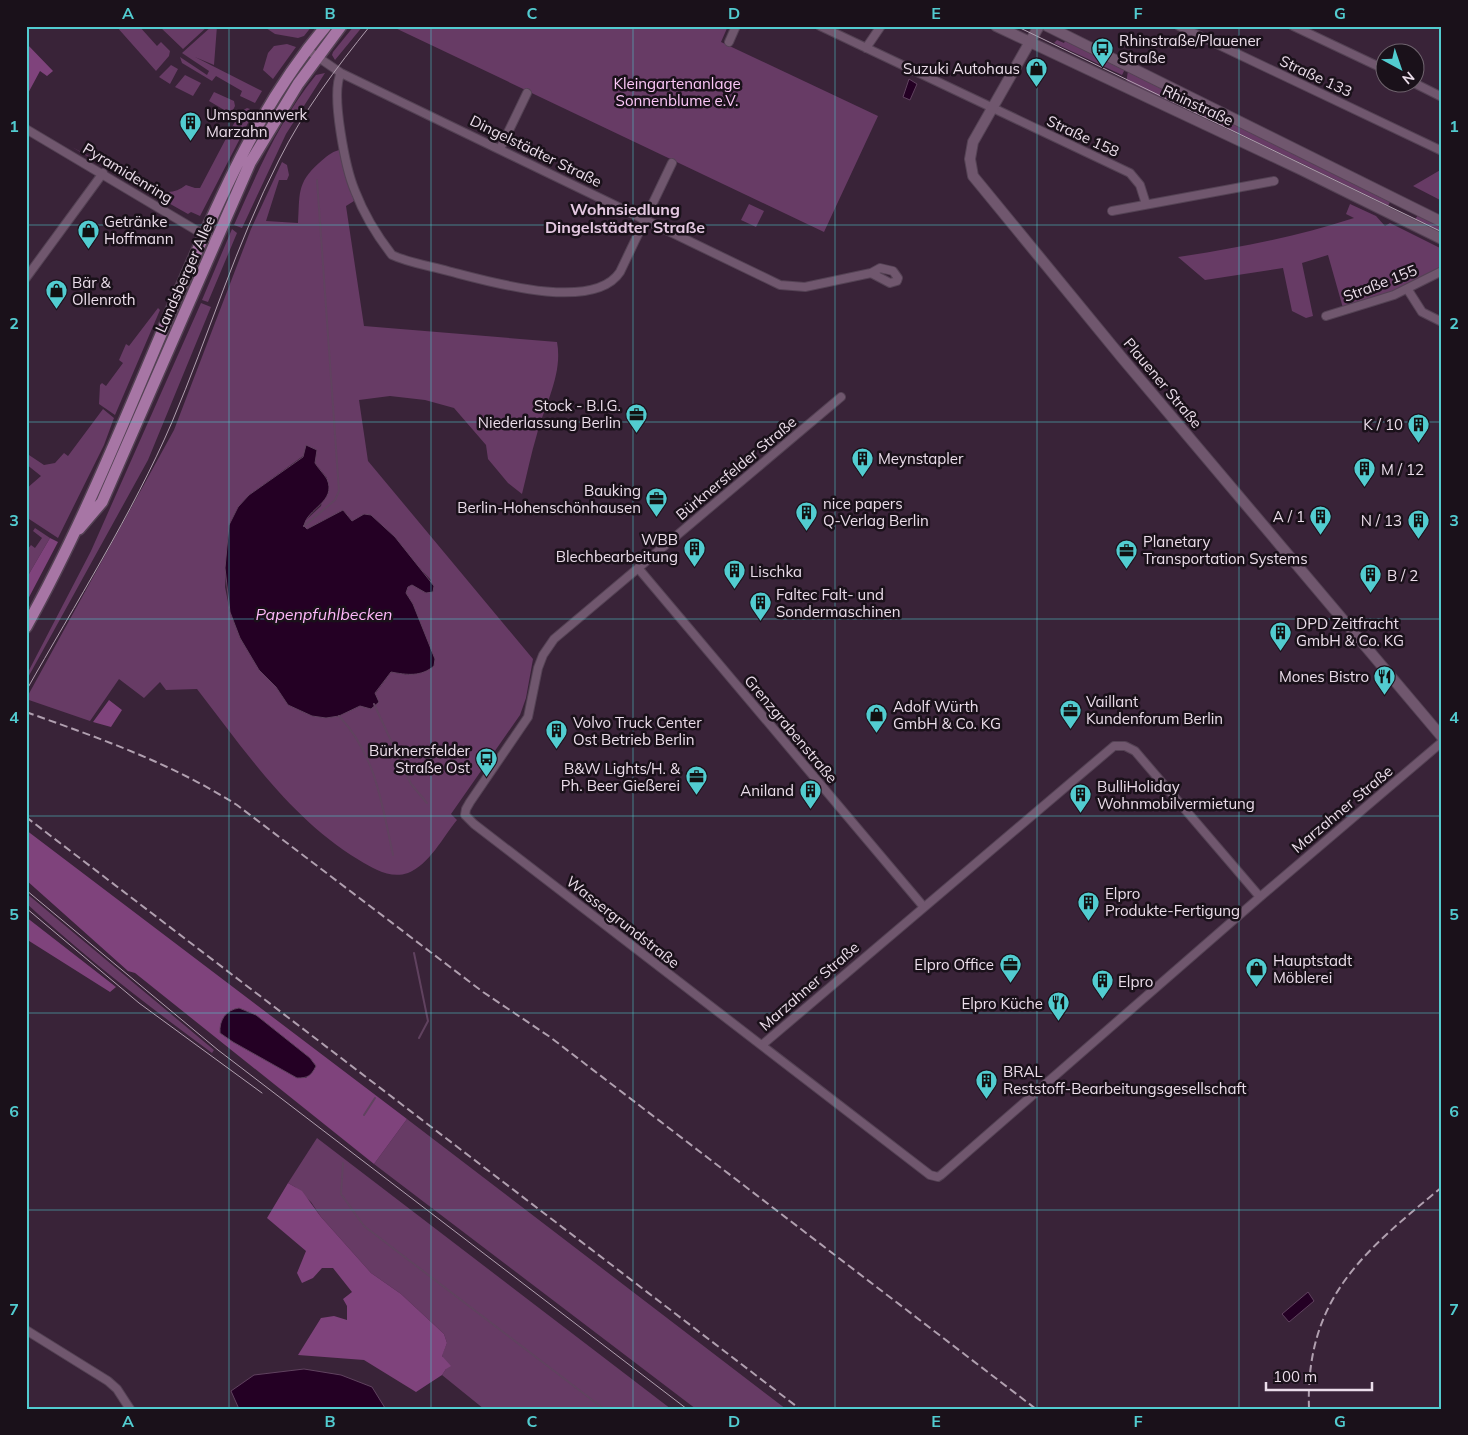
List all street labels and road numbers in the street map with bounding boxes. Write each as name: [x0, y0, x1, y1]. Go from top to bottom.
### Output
street label: Straße 133: [1277, 51, 1355, 101]
street label: Rhinstraße: [1159, 80, 1237, 130]
street label: Dingelstädter Straße: [467, 111, 605, 191]
street label: Straße 158: [1044, 111, 1122, 161]
street label: Pyramidenring: [80, 139, 176, 207]
street label: Landsberger Allee: [151, 213, 219, 335]
street label: Straße 155: [1340, 260, 1420, 306]
street label: Plauener Straße: [1120, 334, 1206, 432]
street label: Bürknersfelder Straße: [672, 412, 800, 524]
street label: Grenzgrabenstraße: [740, 671, 842, 787]
street label: Marzahner Straße: [1288, 761, 1396, 857]
street label: Wassergrundstraße: [562, 872, 684, 972]
street label: Marzahner Straße: [755, 938, 863, 1034]

